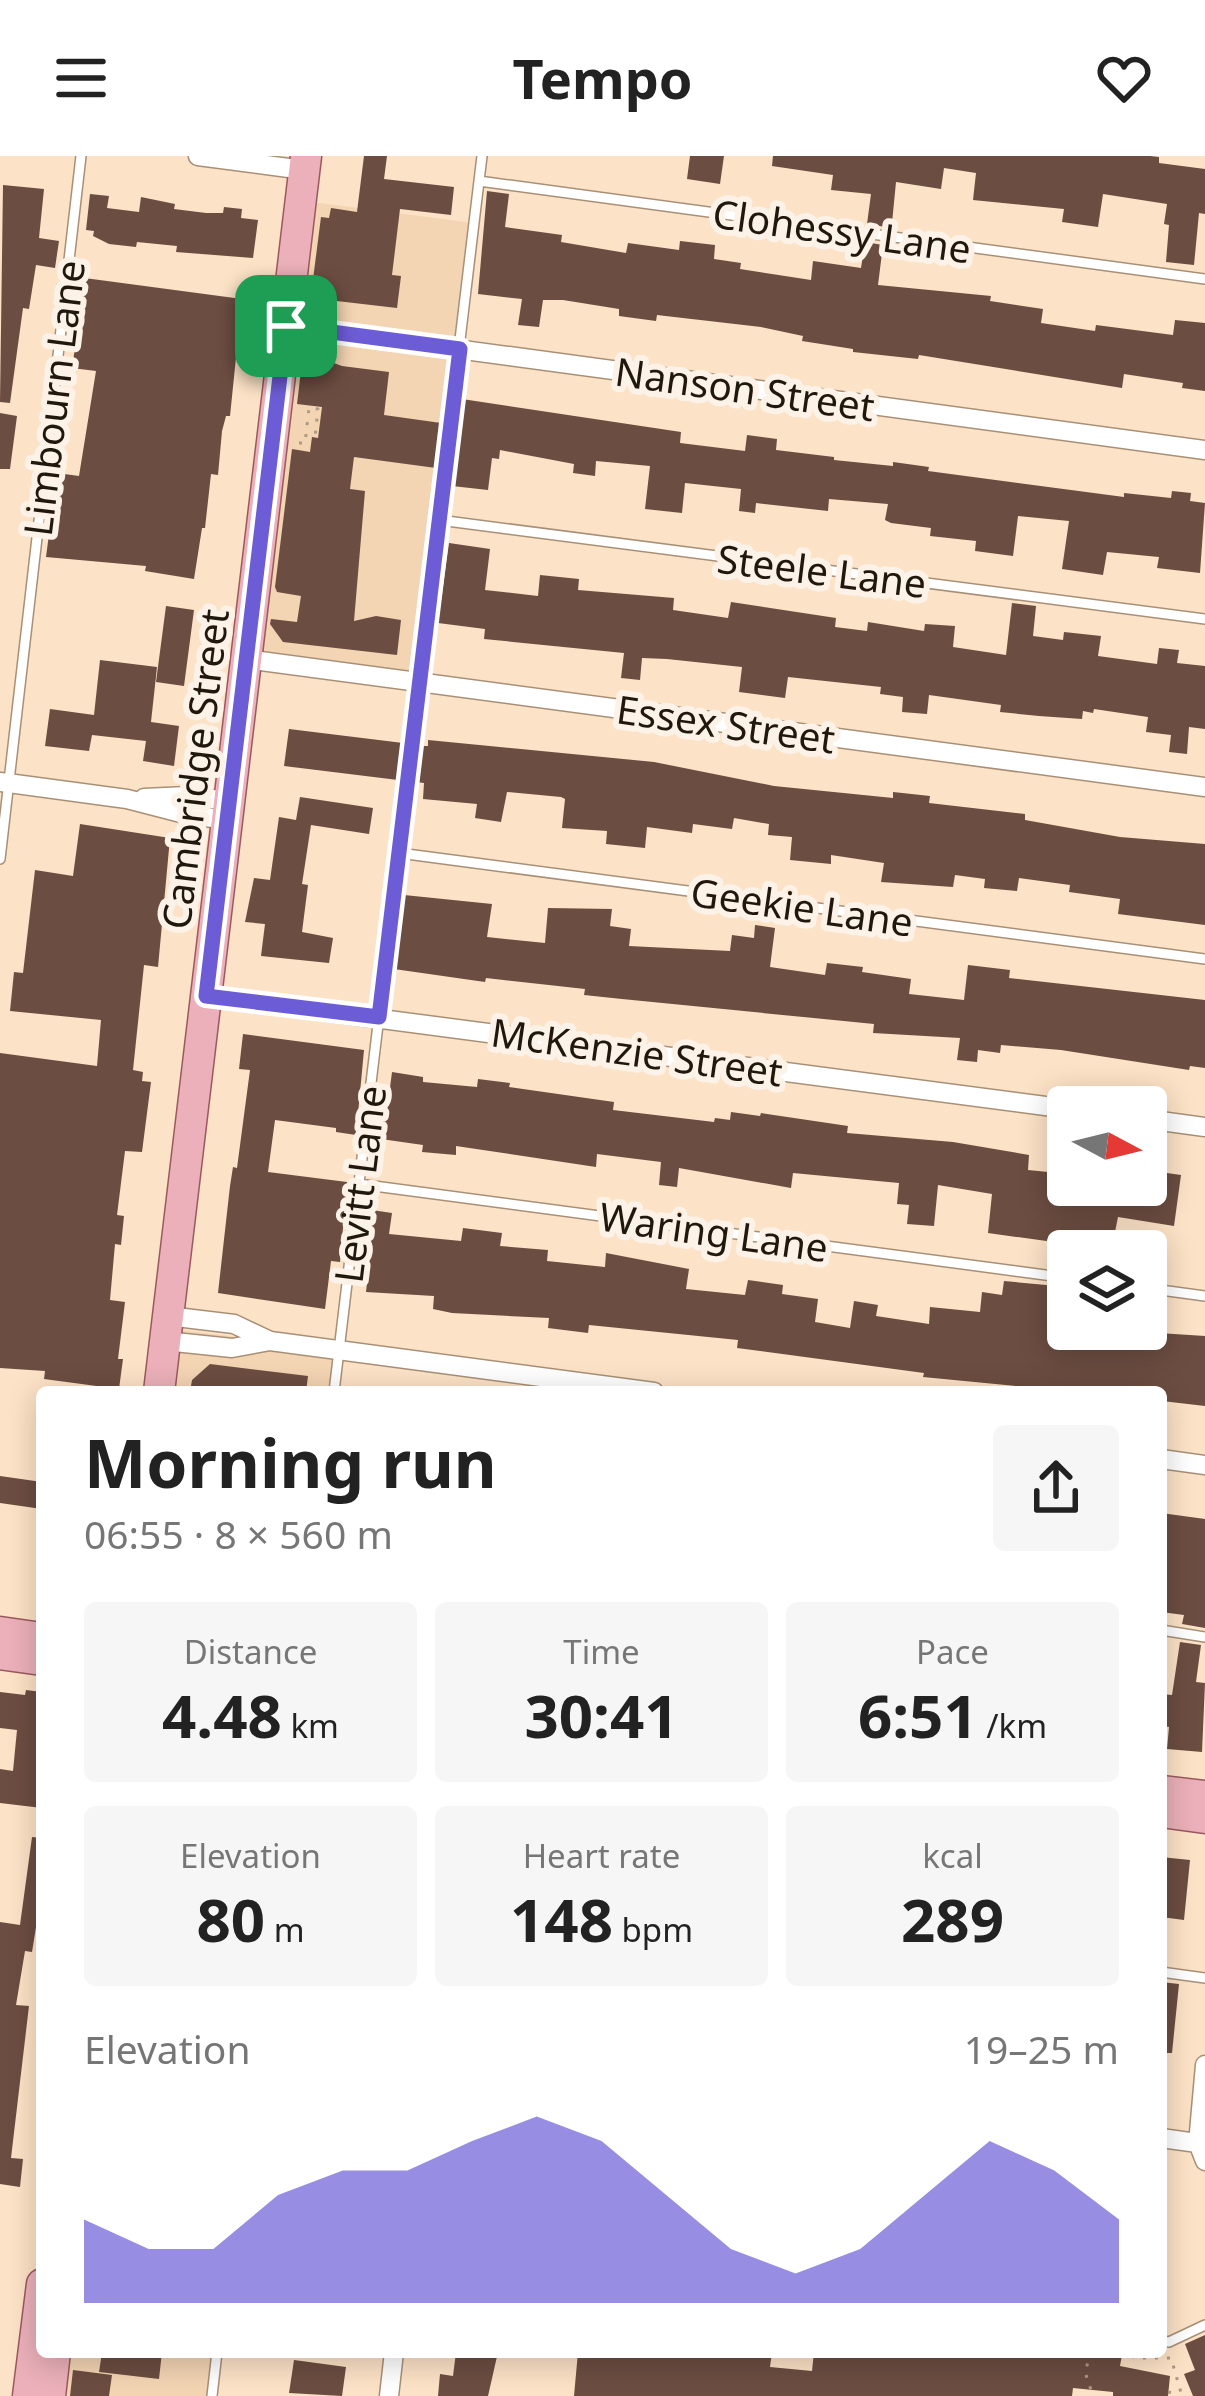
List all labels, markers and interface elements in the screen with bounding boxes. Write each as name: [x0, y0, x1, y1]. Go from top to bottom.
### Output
text: Tempo: [512, 41, 693, 115]
icon: menu: [48, 45, 114, 111]
icon: heart: [1091, 45, 1157, 111]
street label: Clohessy Lane: [709, 186, 975, 274]
street label: Limbourn Lane: [10, 257, 96, 539]
pin: [235, 275, 337, 377]
icon: arrive: [253, 293, 319, 359]
street label: Nanson Street: [612, 344, 878, 432]
street label: Steele Lane: [715, 531, 929, 609]
street label: Cambridge Street: [148, 606, 240, 932]
street label: Essex Street: [613, 681, 839, 765]
street label: Geekie Lane: [687, 864, 917, 948]
street label: McKenzie Street: [488, 1004, 786, 1098]
street label: Levitt Lane: [321, 1082, 397, 1286]
north arrow: [1047, 1086, 1167, 1206]
map controls: [1047, 1086, 1167, 1350]
street label: Waring Lane: [596, 1189, 832, 1273]
button: layers: [1047, 1230, 1167, 1350]
text: Morning run: [84, 1417, 497, 1507]
button: share: [993, 1425, 1119, 1551]
text: 06:55 · 8 × 560 m: [84, 1507, 393, 1560]
text: Distance: [184, 1629, 317, 1674]
text: Time: [563, 1629, 640, 1674]
text: Pace: [916, 1629, 989, 1674]
text: 4.48: [162, 1674, 282, 1756]
text: 30:41: [524, 1674, 679, 1756]
text: 6:51: [858, 1674, 978, 1756]
text: km: [282, 1703, 339, 1748]
text: /km: [978, 1703, 1047, 1748]
text: Elevation: [180, 1833, 321, 1878]
text: Heart rate: [523, 1833, 680, 1878]
text: kcal: [922, 1833, 983, 1878]
text: 80: [196, 1878, 265, 1960]
text: 148: [510, 1878, 613, 1960]
text: 289: [901, 1878, 1004, 1960]
text: m: [265, 1907, 305, 1952]
text: bpm: [613, 1907, 693, 1952]
text: Elevation: [84, 2022, 251, 2075]
text: 19–25 m: [964, 2022, 1119, 2075]

